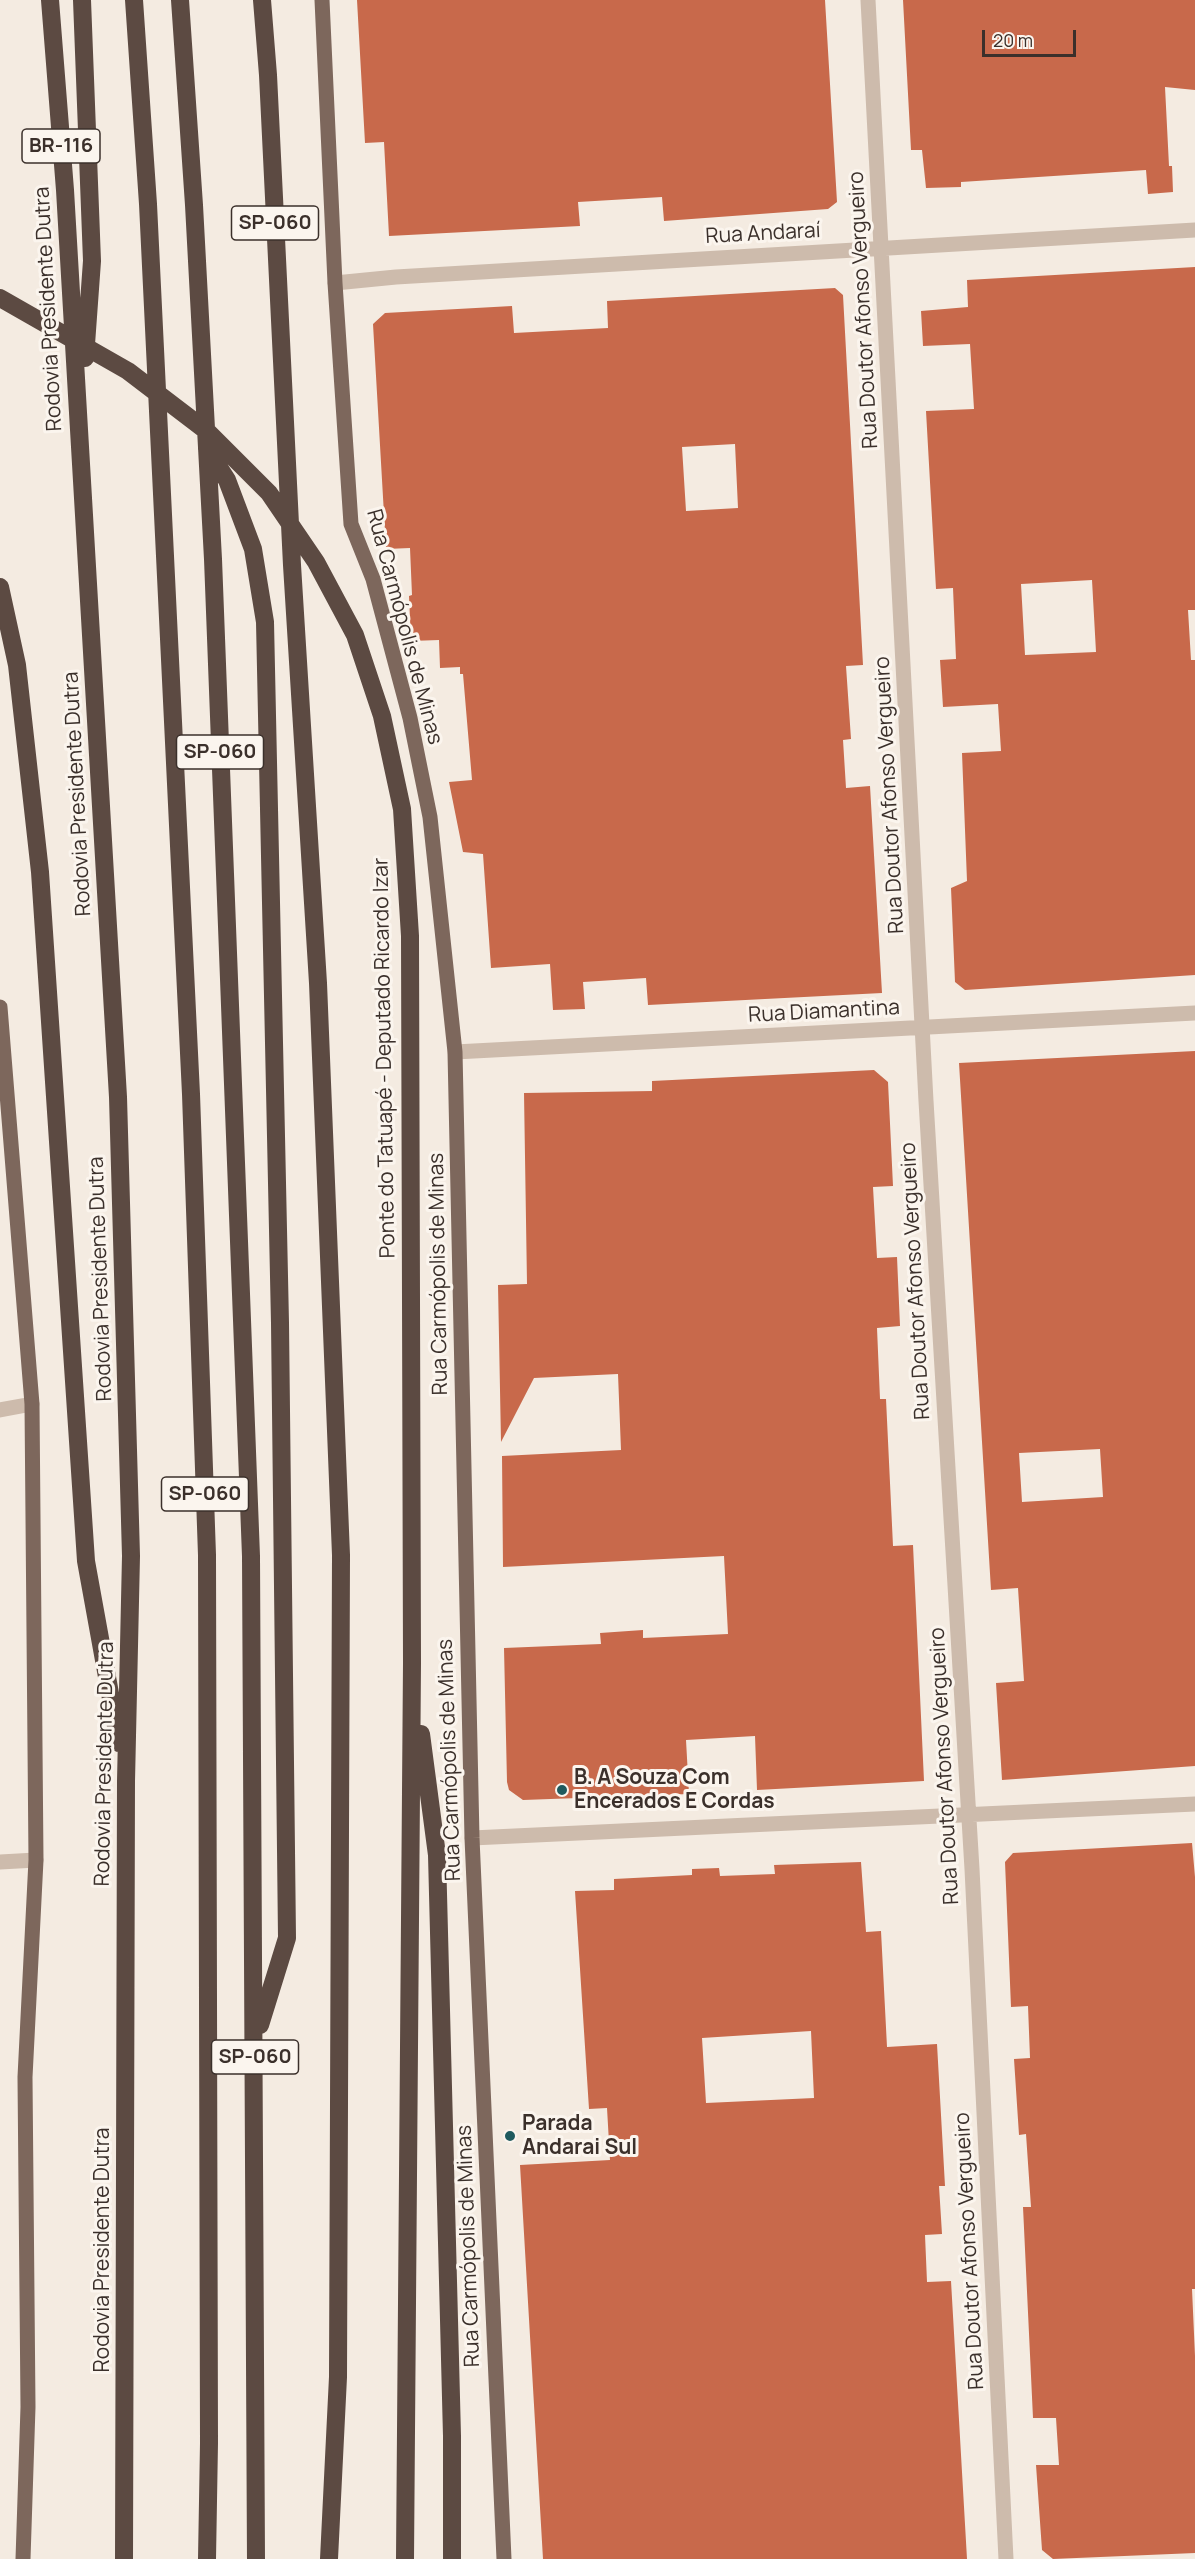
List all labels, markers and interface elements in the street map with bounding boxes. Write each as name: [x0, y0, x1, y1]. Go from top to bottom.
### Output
scale bar: [985, 18, 1080, 56]
text: 20 m: [993, 28, 1033, 52]
road number: BR-116: [22, 129, 100, 163]
street label: Rua Doutor Afonso Vergueiro: [844, 171, 884, 449]
street label: Rodovia Presidente Dutra: [30, 186, 68, 432]
road number: SP-060: [232, 206, 318, 240]
street label: Rua Andaraí: [705, 218, 821, 250]
street label: Rua Carmópolis de Minas: [360, 507, 448, 747]
street label: Rua Doutor Afonso Vergueiro: [870, 656, 910, 934]
street label: Rodovia Presidente Dutra: [59, 671, 97, 917]
road number: SP-060: [176, 735, 264, 769]
street label: Ponte do Tatuapé - Deputado Ricardo Izar: [369, 857, 401, 1259]
street label: Rua Diamantina: [748, 995, 900, 1029]
street label: Rua Doutor Afonso Vergueiro: [896, 1142, 936, 1420]
street label: Rua Carmópolis de Minas: [424, 1153, 454, 1395]
street label: Rodovia Presidente Dutra: [84, 1156, 118, 1402]
road number: SP-060: [162, 1477, 248, 1511]
street label: Rua Doutor Afonso Vergueiro: [925, 1627, 965, 1905]
street label: Rua Carmópolis de Minas: [433, 1638, 467, 1882]
street label: Rodovia Presidente Dutra: [90, 1641, 120, 1887]
place label: B. A Souza Com Encerados E Cordas: [574, 1765, 775, 1815]
marker: B. A Souza Com Encerados E Cordas: [555, 1783, 569, 1797]
road number: SP-060: [212, 2040, 298, 2074]
place label: Parada Andarai Sul: [522, 2111, 637, 2161]
street label: Rua Doutor Afonso Vergueiro: [950, 2112, 990, 2390]
street label: Rua Carmópolis de Minas: [452, 2124, 486, 2368]
street label: Rodovia Presidente Dutra: [90, 2128, 116, 2372]
marker: Parada Andarai Sul: [503, 2129, 517, 2143]

